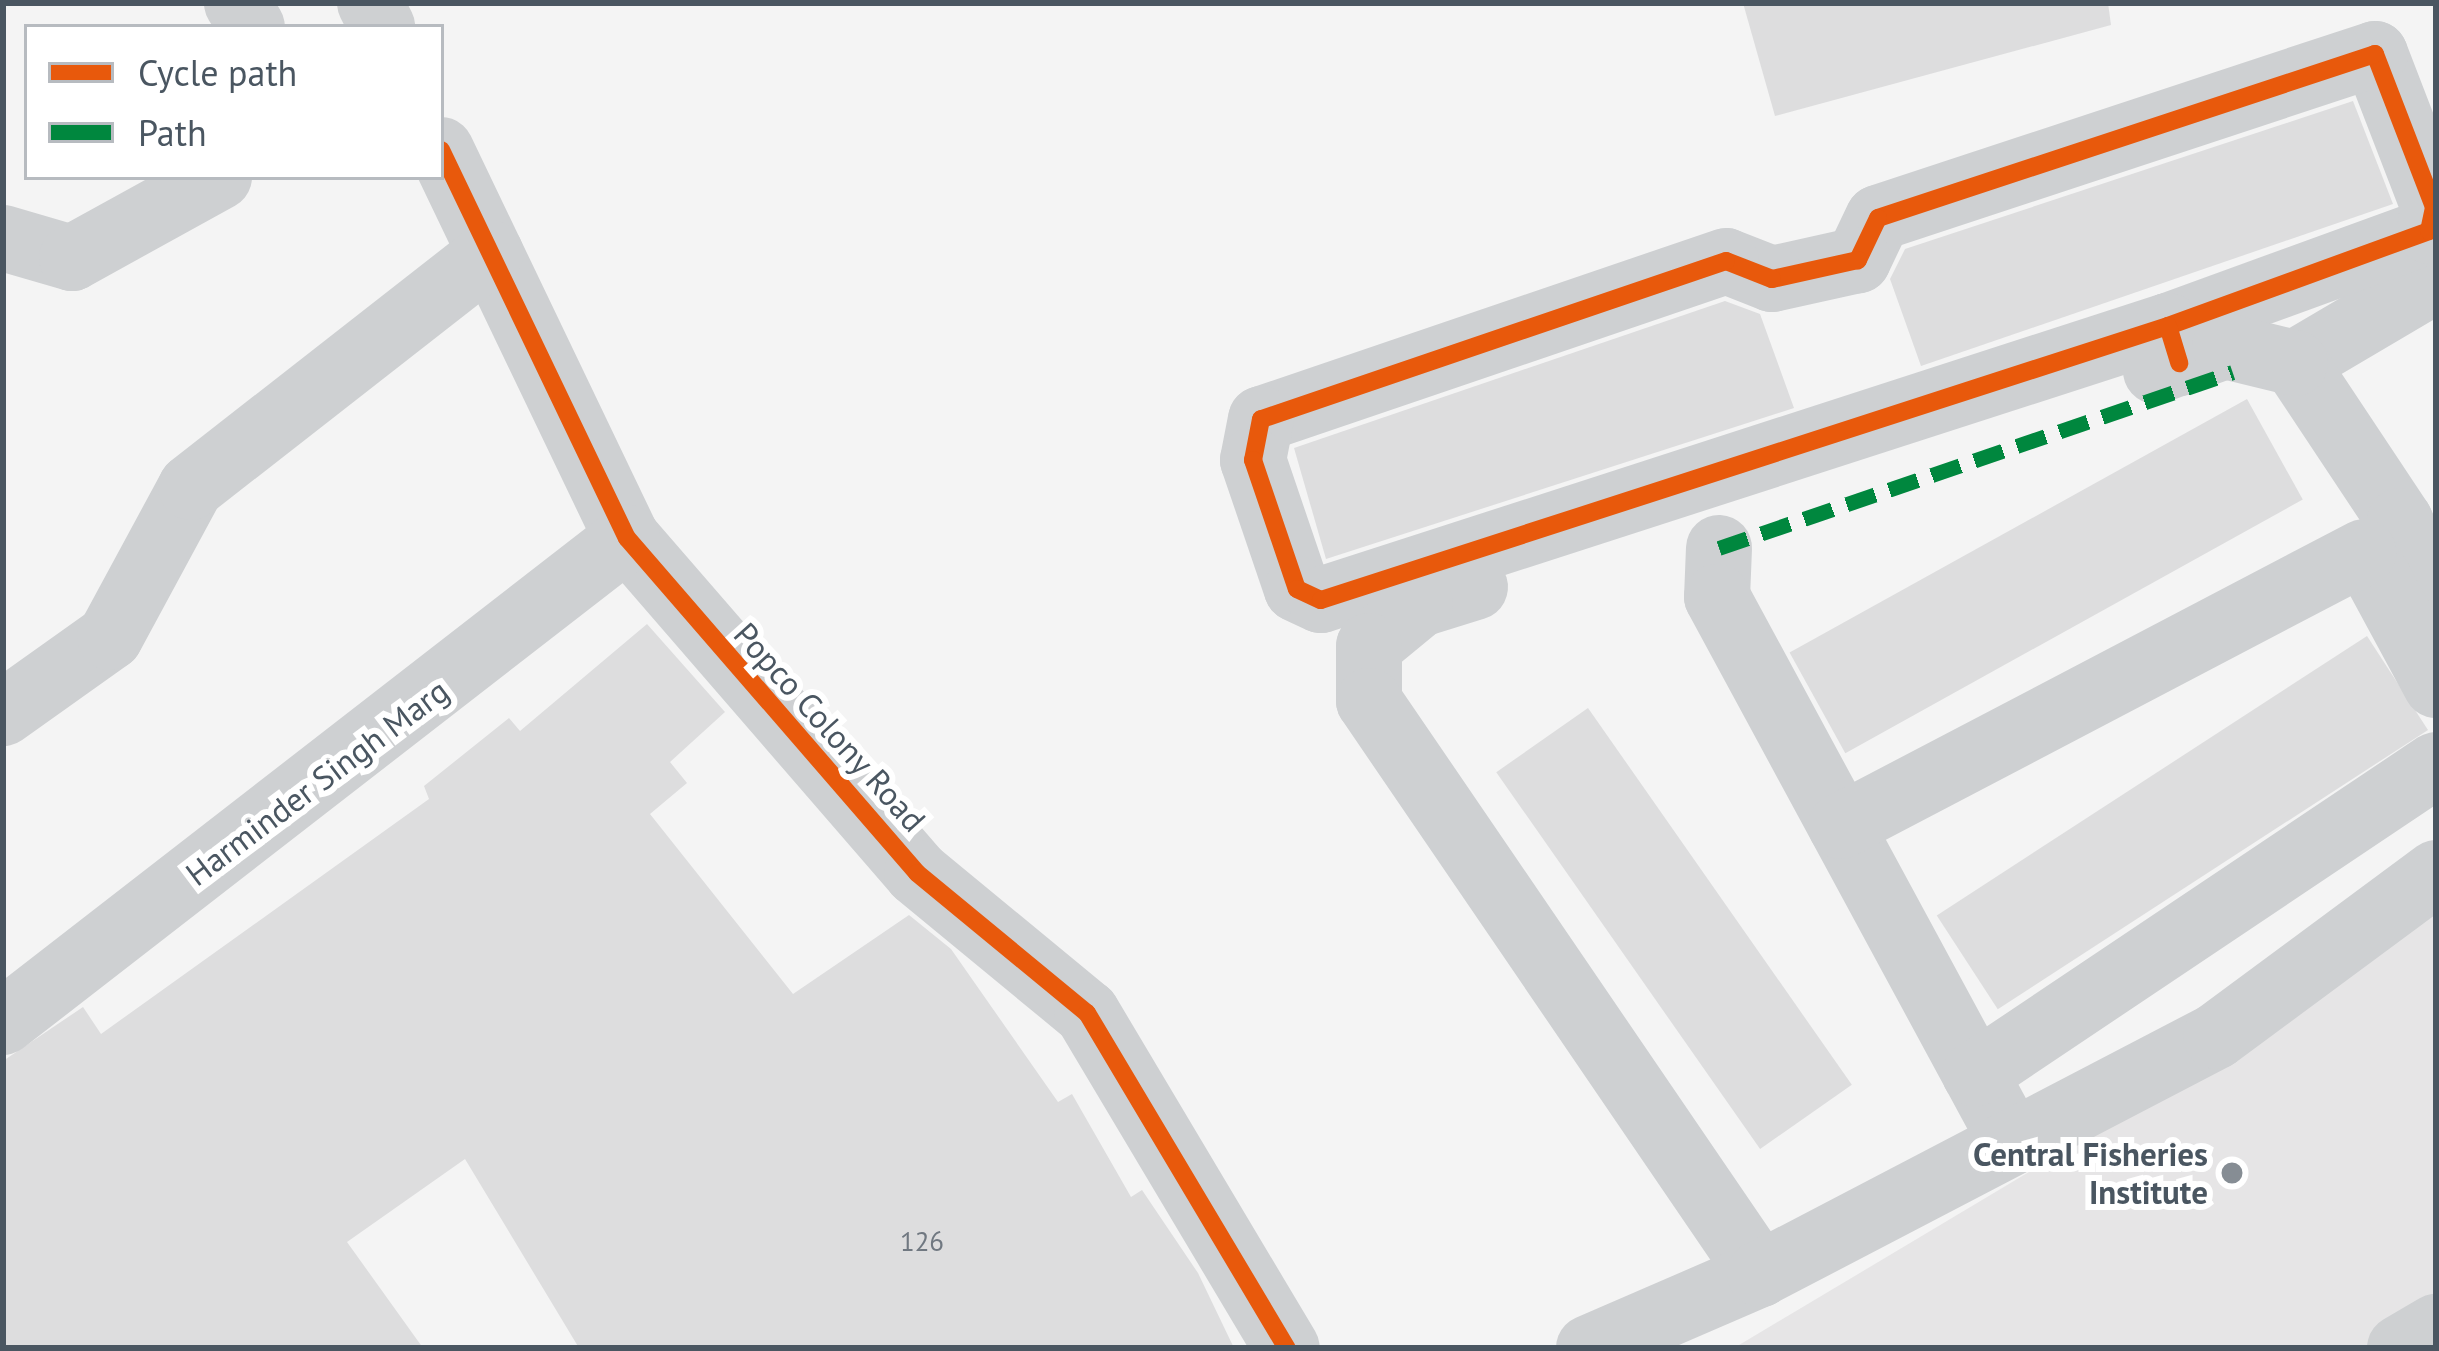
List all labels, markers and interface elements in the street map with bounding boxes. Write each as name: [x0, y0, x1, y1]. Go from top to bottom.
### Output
legend: [24, 24, 444, 180]
text: Cycle path: [138, 49, 297, 96]
text: Path: [138, 109, 207, 156]
street label: Popco Colony Road: [726, 614, 934, 840]
street label: Harminder Singh Marg: [178, 670, 456, 894]
place label: Central Fisheries Institute: [1973, 1134, 2208, 1212]
marker: Central Fisheries Institute: [2219, 1160, 2245, 1186]
house number: 126: [900, 1226, 944, 1258]

